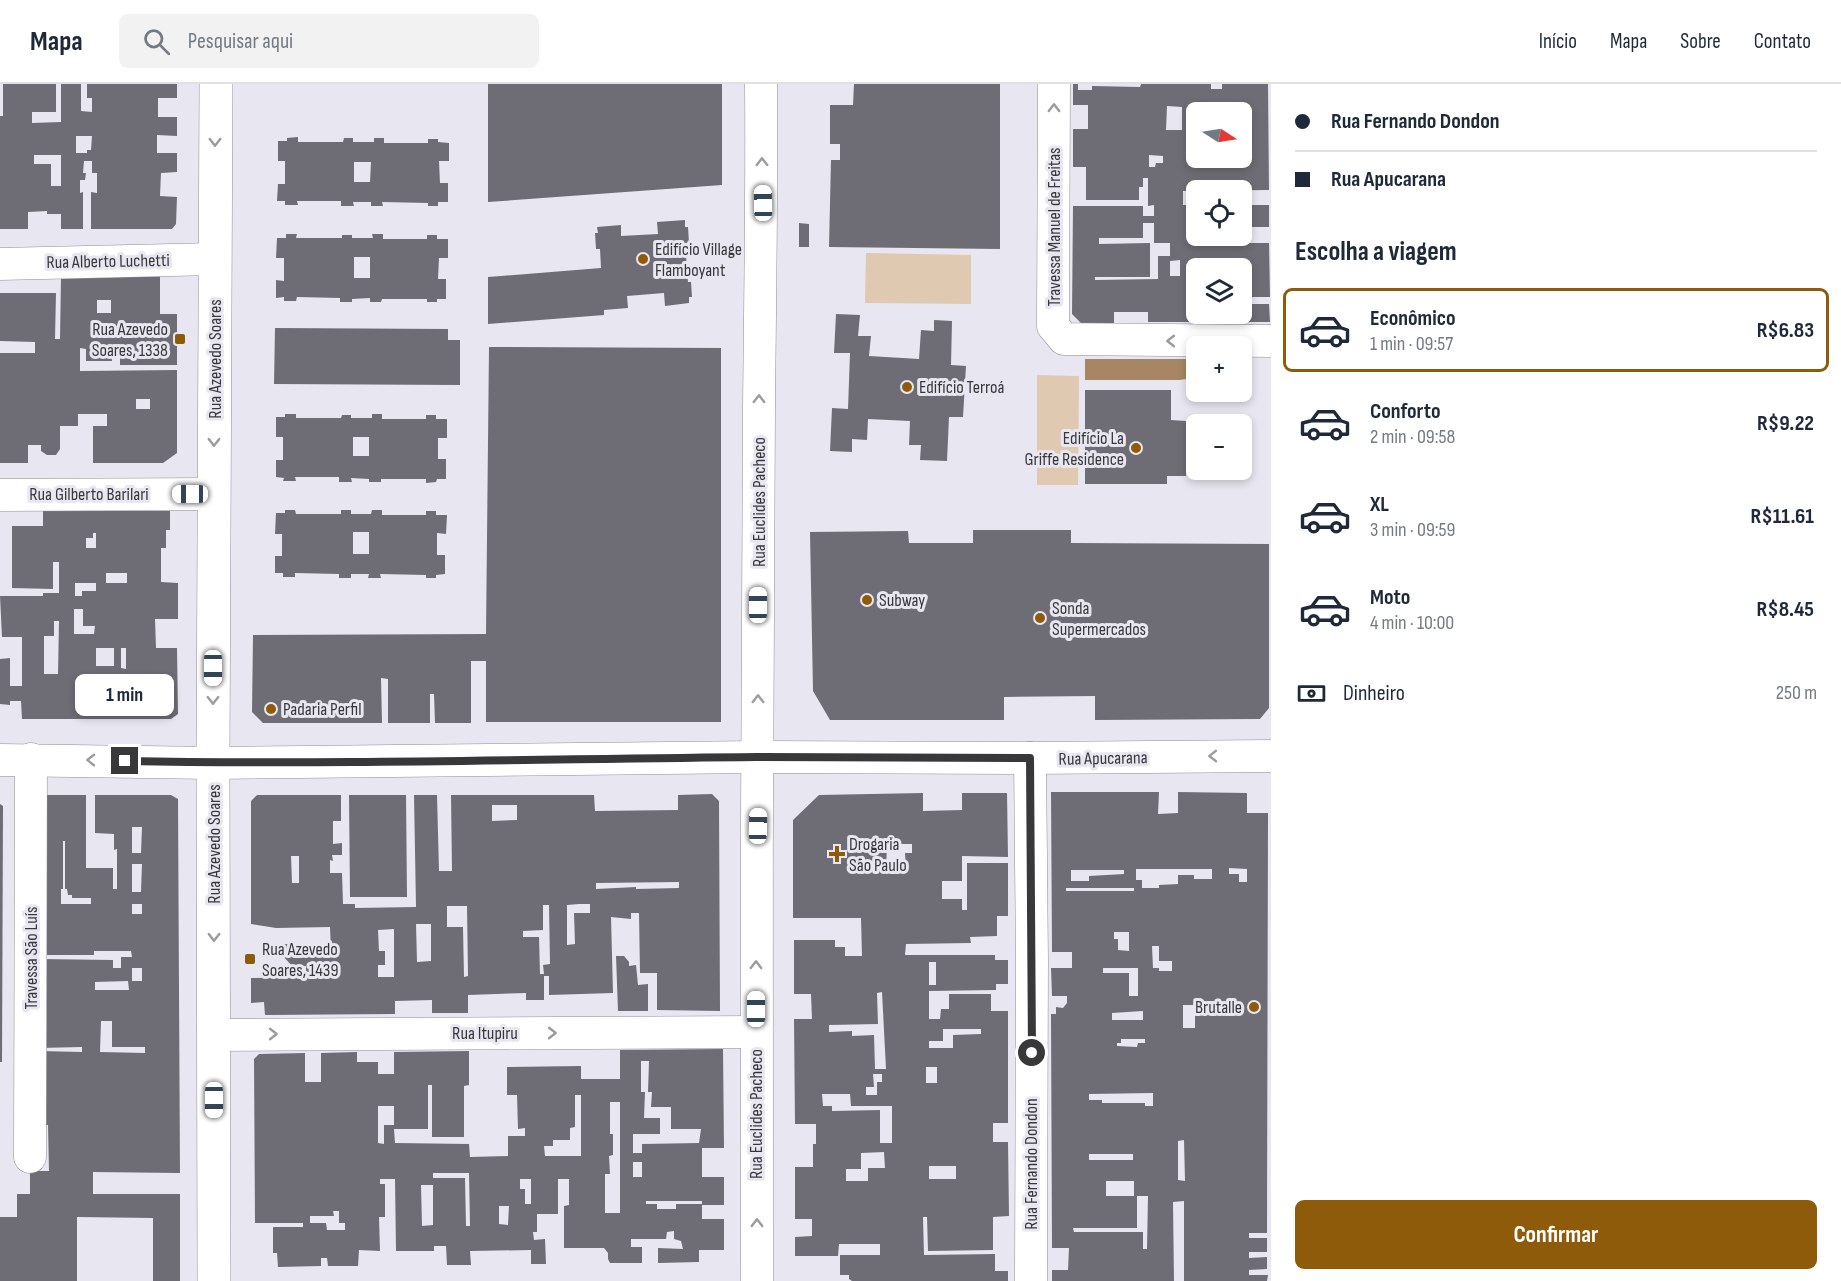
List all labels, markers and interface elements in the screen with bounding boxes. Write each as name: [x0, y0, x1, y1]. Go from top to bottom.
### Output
search box: [119, 14, 539, 68]
text: Mapa: [30, 25, 83, 58]
icon: search: [140, 25, 173, 58]
text: Pesquisar aqui: [188, 28, 293, 55]
text: Início: [1539, 29, 1577, 54]
text: Mapa: [1610, 29, 1647, 54]
text: Sobre: [1680, 29, 1721, 54]
text: Contato: [1754, 29, 1811, 54]
north arrow: [1186, 102, 1252, 168]
map controls: [1186, 102, 1252, 480]
one-way arrow: [1048, 103, 1060, 112]
text: Rua Fernando Dondon: [1331, 108, 1500, 135]
one-way arrow: [209, 138, 221, 147]
street label: Travessa Manuel de Freitas: [1044, 147, 1065, 307]
one-way arrow: [756, 157, 768, 166]
text: Rua Apucarana: [1331, 166, 1446, 193]
button: locate: [1186, 180, 1252, 246]
car: [754, 185, 772, 221]
text: Escolha a viagem: [1295, 236, 1457, 268]
place label: Edifício Village Flamboyant: [655, 239, 742, 281]
street label: Rua Alberto Luchetti: [46, 250, 170, 273]
marker: Edifício Village Flamboyant: [636, 252, 650, 266]
button: layers: [1186, 258, 1252, 324]
street label: Rua Azevedo Soares: [205, 299, 226, 419]
icon: car: [1298, 303, 1352, 357]
text: Econômico: [1370, 305, 1456, 332]
text: R$6.83: [1757, 317, 1814, 344]
place label: Rua Azevedo Soares, 1338: [92, 319, 168, 361]
marker: Rua Azevedo Soares, 1338: [173, 332, 187, 346]
text: 1 min · 09:57: [1370, 332, 1453, 356]
one-way arrow: [1166, 335, 1175, 347]
button: +: [1186, 336, 1252, 402]
place label: Edifício Terroá: [919, 377, 1004, 398]
marker: Edifício Terroá: [900, 380, 914, 394]
one-way arrow: [753, 394, 765, 403]
icon: car: [1298, 396, 1352, 450]
text: Conforto: [1370, 398, 1441, 425]
text: R$9.22: [1757, 410, 1814, 437]
button: −: [1186, 414, 1252, 480]
text: 2 min · 09:58: [1370, 425, 1455, 449]
place label: Edifício La Griffe Residence: [1024, 428, 1124, 470]
street label: Rua Euclides Pacheco: [749, 437, 770, 567]
one-way arrow: [208, 438, 220, 447]
marker: Edifício La Griffe Residence: [1129, 441, 1143, 455]
street label: Rua Gilberto Barilari: [29, 484, 149, 505]
car: [172, 485, 208, 503]
icon: car: [1298, 489, 1352, 543]
text: XL: [1370, 491, 1389, 518]
text: R$11.61: [1751, 503, 1814, 530]
text: 3 min · 09:59: [1370, 518, 1455, 542]
icon: car: [1298, 582, 1352, 636]
text: Moto: [1370, 584, 1410, 611]
car: [749, 587, 767, 623]
place label: Subway: [879, 590, 925, 611]
marker: Subway: [860, 593, 874, 607]
text: R$8.45: [1757, 596, 1814, 623]
place label: Sonda Supermercados: [1052, 598, 1146, 640]
marker: Sonda Supermercados: [1033, 611, 1047, 625]
text: 4 min · 10:00: [1370, 611, 1454, 635]
car: [204, 650, 222, 686]
callout: 1 min: [76, 674, 174, 716]
icon: cash: [1295, 677, 1328, 710]
text: Dinheiro: [1343, 680, 1405, 707]
text: 250 m: [1776, 681, 1817, 705]
text: 1 min: [106, 683, 143, 707]
one-way arrow: [752, 694, 764, 703]
one-way arrow: [207, 696, 219, 705]
place label: Padaria Perfil: [283, 699, 361, 720]
marker: Padaria Perfil: [264, 702, 278, 716]
route end: [111, 747, 138, 774]
street label: Rua Apucarana: [1058, 747, 1148, 770]
one-way arrow: [1208, 750, 1217, 763]
one-way arrow: [87, 754, 96, 767]
street label: Rua Azevedo Soares: [204, 784, 225, 904]
car: [749, 808, 767, 844]
place label: Drogaria São Paulo: [849, 834, 907, 876]
marker: Drogaria São Paulo: [830, 847, 844, 861]
street label: Travessa São Luís: [21, 906, 42, 1010]
one-way arrow: [208, 933, 220, 942]
place label: Rua Azevedo Soares, 1439: [262, 939, 338, 981]
marker: Rua Azevedo Soares, 1439: [243, 952, 257, 966]
one-way arrow: [750, 960, 762, 969]
car: [747, 991, 765, 1027]
place label: Brutalle: [1195, 997, 1242, 1018]
marker: Brutalle: [1247, 1000, 1261, 1014]
street label: Rua Itupiru: [452, 1023, 518, 1044]
one-way arrow: [548, 1027, 557, 1039]
one-way arrow: [269, 1028, 278, 1040]
route start: [1018, 1039, 1045, 1066]
street label: Rua Euclides Pacheco: [746, 1049, 767, 1179]
car: [205, 1082, 223, 1118]
street label: Rua Fernando Dondon: [1021, 1098, 1042, 1230]
button: Confirmar: [1295, 1200, 1817, 1269]
one-way arrow: [750, 1218, 763, 1227]

